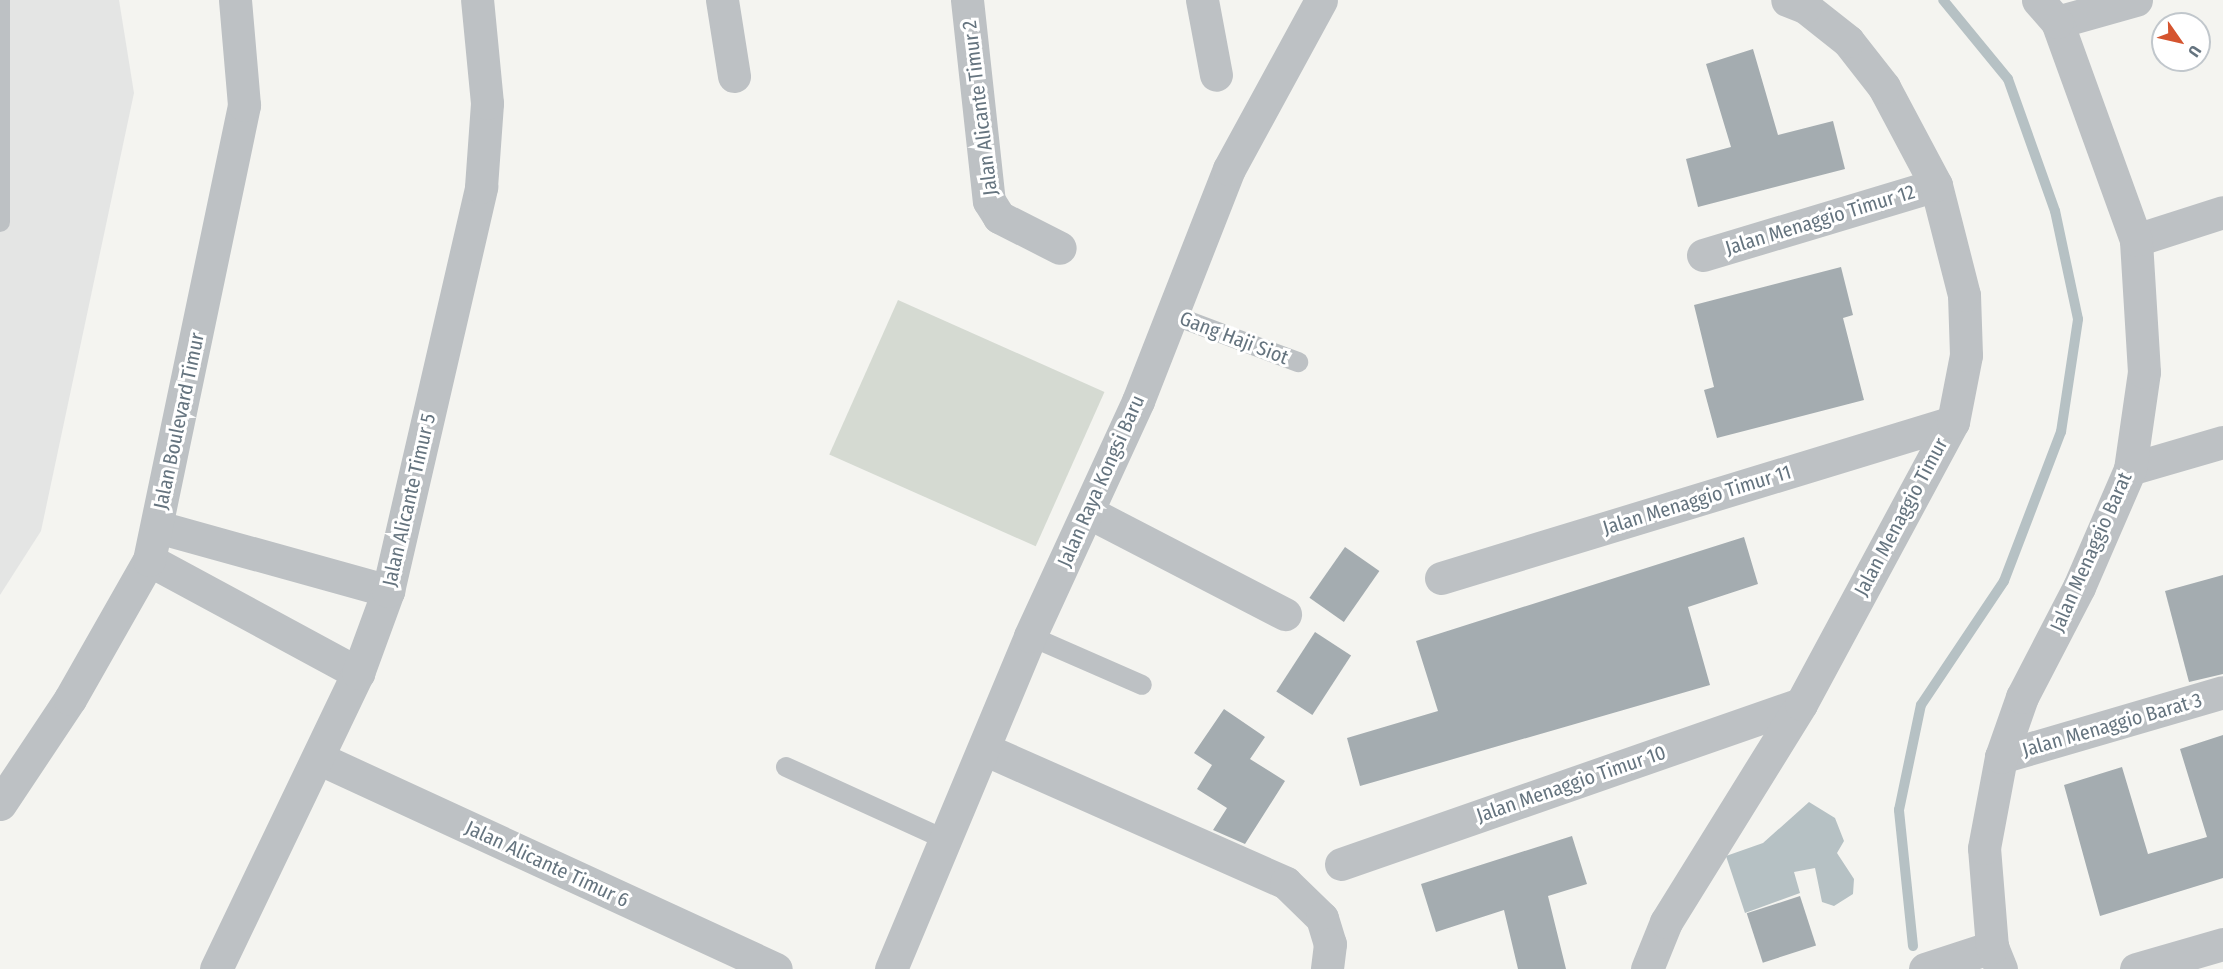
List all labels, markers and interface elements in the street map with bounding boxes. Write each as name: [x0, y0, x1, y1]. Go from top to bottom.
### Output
north arrow: [2151, 12, 2211, 72]
street label: Jalan Alicante Timur 2: [957, 19, 1003, 197]
text: U: [2184, 42, 2205, 60]
street label: Jalan Menaggio Timur 12: [1722, 180, 1918, 260]
street label: Gang Haji Siot: [1176, 306, 1292, 370]
street label: Jalan Boulevard Timur: [149, 331, 209, 511]
street label: Jalan Raya Kongsi Baru: [1052, 391, 1150, 571]
street label: Jalan Alicante Timur 5: [377, 411, 441, 589]
street label: Jalan Menaggio Timur: [1849, 434, 1953, 600]
street label: Jalan Menaggio Timur 11: [1600, 460, 1794, 540]
street label: Jalan Menaggio Barat: [2045, 469, 2137, 635]
street label: Jalan Menaggio Barat 3: [2019, 688, 2205, 762]
street label: Jalan Menaggio Timur 10: [1473, 740, 1669, 828]
street label: Jalan Alicante Timur 6: [462, 816, 632, 912]

